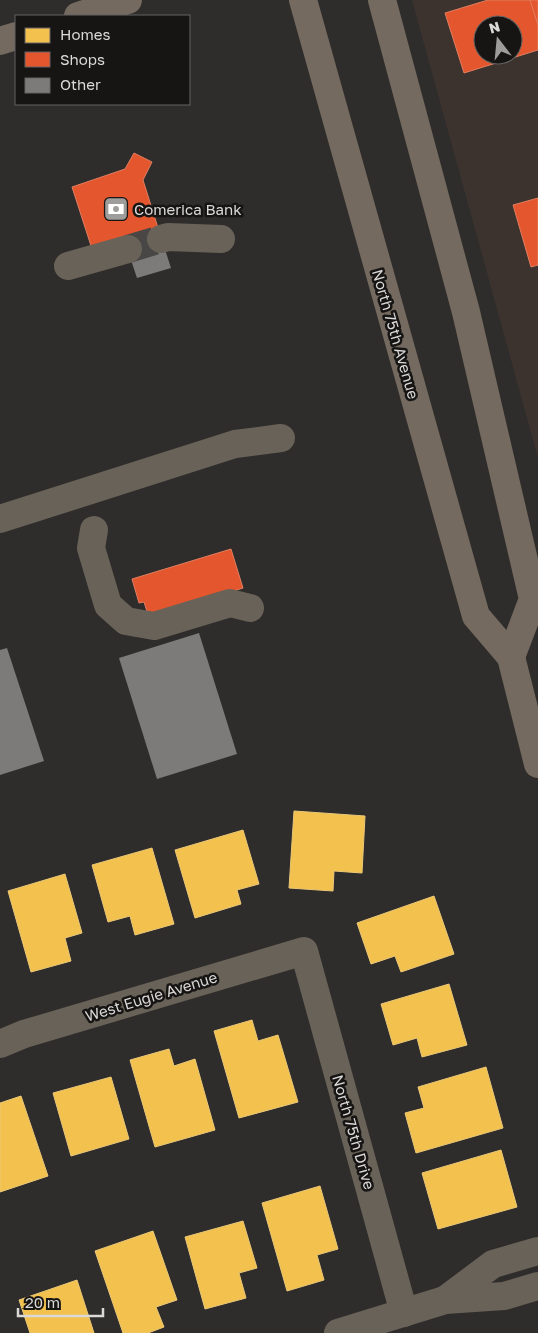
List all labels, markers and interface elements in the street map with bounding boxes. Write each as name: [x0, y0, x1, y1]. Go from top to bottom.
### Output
legend: [15, 15, 190, 105]
north arrow: [473, 15, 523, 65]
text: N: [487, 17, 502, 37]
text: Homes: [60, 25, 110, 43]
text: Shops: [60, 50, 105, 68]
text: Other: [60, 75, 101, 93]
bank icon: Comerica Bank: [103, 196, 129, 222]
place label: Comerica Bank: [134, 200, 242, 218]
street label: North 75th Avenue: [369, 267, 423, 401]
street label: West Eugie Avenue: [83, 967, 219, 1025]
street label: North 75th Drive: [329, 1073, 379, 1192]
scale bar: [18, 1286, 102, 1318]
text: 20 m: [25, 1293, 60, 1311]

